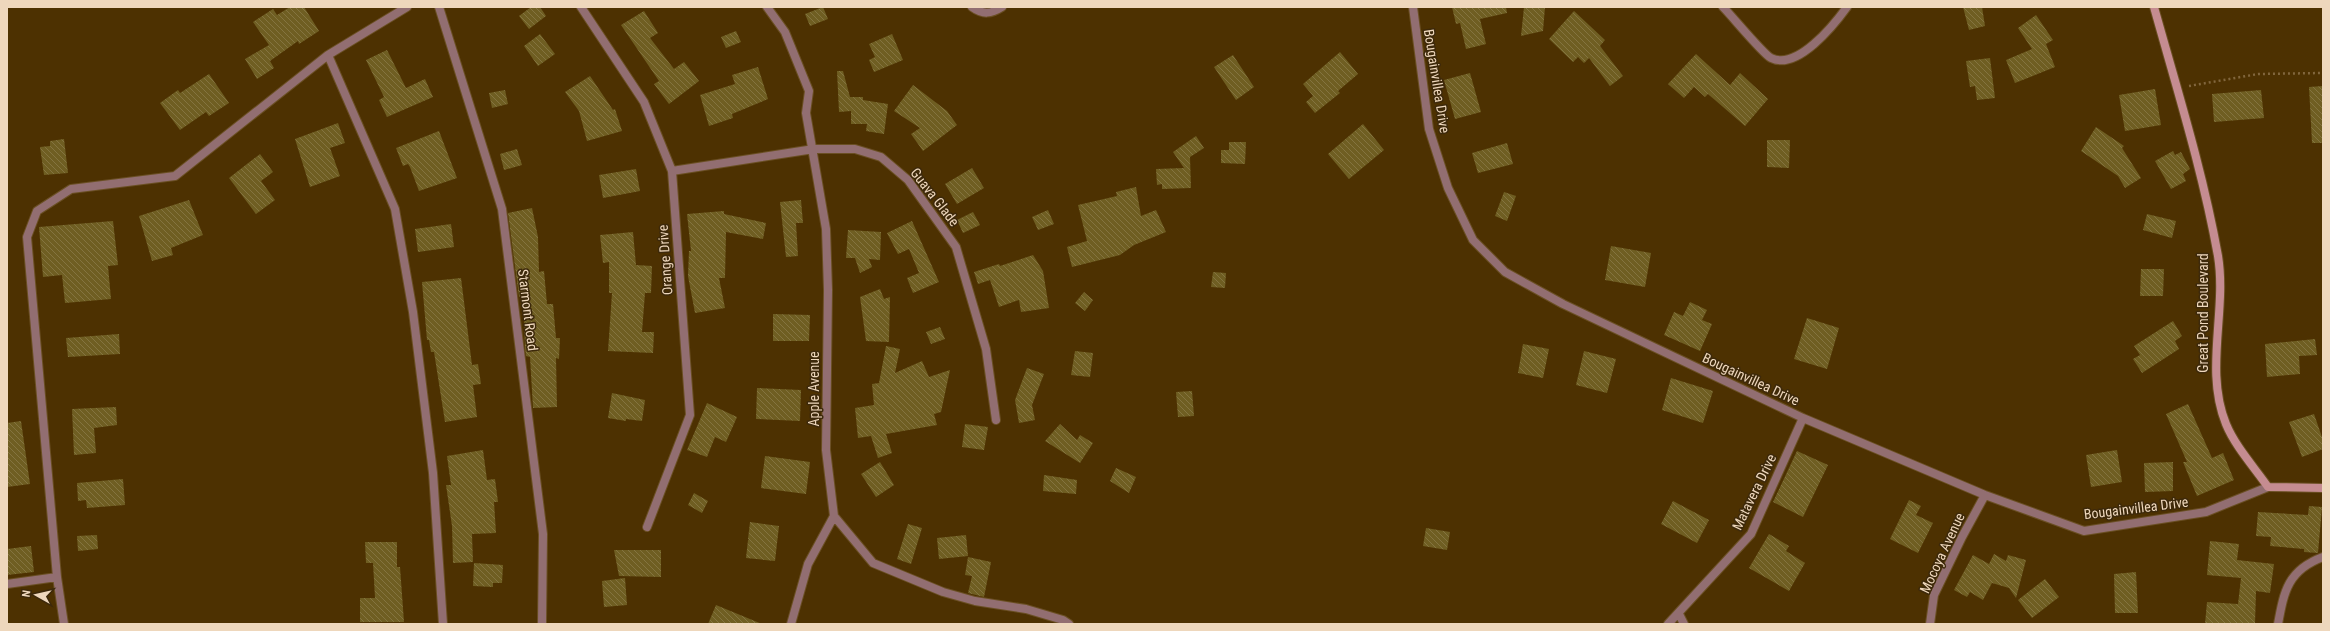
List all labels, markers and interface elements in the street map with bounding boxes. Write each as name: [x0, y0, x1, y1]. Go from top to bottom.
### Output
street label: Bougainvillea Drive: [1421, 28, 1453, 135]
street label: Guava Glade: [907, 165, 963, 230]
street label: Orange Drive: [655, 224, 675, 296]
street label: Great Pond Boulevard: [2195, 253, 2211, 373]
street label: Starmont Road: [515, 268, 541, 352]
street label: Bougainvillea Drive: [1700, 350, 1802, 409]
street label: Apple Avenue: [806, 351, 822, 427]
street label: Matavera Drive: [1729, 451, 1779, 533]
street label: Bougainvillea Drive: [2083, 494, 2190, 522]
street label: Mocoya Avenue: [1916, 510, 1968, 596]
north arrow: [16, 575, 56, 615]
text: N: [20, 589, 34, 598]

